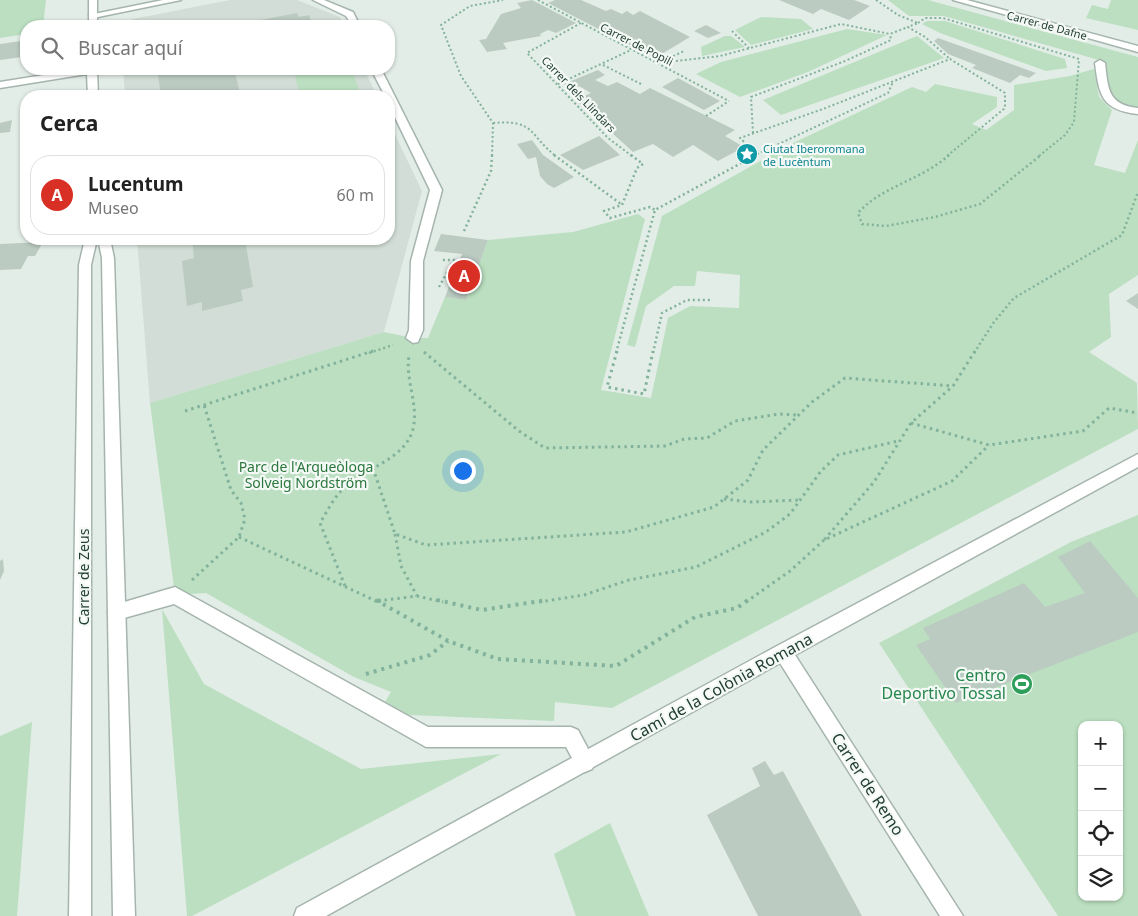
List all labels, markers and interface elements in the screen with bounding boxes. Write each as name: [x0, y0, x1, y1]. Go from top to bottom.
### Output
street label: Carrer de Dafne: [1005, 7, 1089, 43]
street label: Carrer de Popili: [598, 19, 676, 69]
search box: [20, 20, 395, 75]
icon: search: [38, 34, 66, 62]
text: Buscar aquí: [78, 35, 183, 61]
street label: Carrer dels Llindars: [539, 53, 619, 135]
text: Cerca: [40, 109, 98, 137]
place label: Ciutat Iberoromana de Lucèntum: [763, 141, 865, 169]
place icon: Ciutat Iberoromana de Lucèntum: [735, 142, 759, 166]
text: Lucentum: [88, 171, 184, 197]
text: A: [51, 184, 63, 206]
text: 60 m: [337, 184, 374, 206]
text: Museo: [88, 197, 139, 219]
pin: A: [448, 257, 480, 295]
park label: Parc de l'Arqueòloga Solveig Nordström: [239, 457, 373, 492]
your location: [450, 458, 476, 484]
street label: Carrer de Zeus: [74, 528, 93, 625]
street label: Camí de la Colònia Romana: [626, 627, 816, 747]
place label: Centro Deportivo Tossal: [881, 664, 1006, 704]
sports icon: Centro Deportivo Tossal: [1010, 672, 1034, 696]
map controls: [1078, 721, 1123, 901]
button: +: [1078, 721, 1123, 766]
street label: Carrer de Remo: [827, 728, 909, 840]
button: −: [1078, 766, 1123, 811]
button: locate: [1078, 811, 1123, 856]
button: layers: [1078, 856, 1123, 901]

